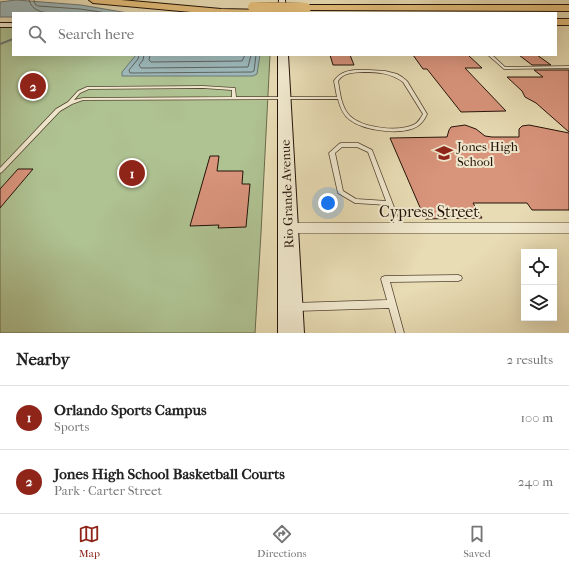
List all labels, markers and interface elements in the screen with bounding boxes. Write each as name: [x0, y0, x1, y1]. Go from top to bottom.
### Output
search box: [12, 12, 557, 56]
icon: search: [26, 23, 48, 45]
text: Search here: [58, 25, 134, 43]
pin: 2: [20, 71, 46, 101]
street label: Rio Grande Avenue: [278, 139, 296, 249]
place label: Jones High School: [456, 139, 519, 169]
school or university icon: Jones High School: [434, 143, 454, 163]
pin: 1: [119, 158, 145, 188]
your location: [318, 193, 338, 213]
street label: Cypress Street: [379, 202, 479, 221]
map controls: [521, 249, 557, 321]
button: locate: [521, 249, 557, 285]
button: layers: [521, 285, 557, 321]
text: Nearby: [16, 349, 70, 369]
text: 2 results: [507, 352, 553, 367]
text: Orlando Sports Campus: [54, 401, 206, 419]
text: 1: [27, 410, 31, 425]
text: 100 m: [520, 410, 553, 425]
text: Sports: [54, 419, 89, 434]
text: Jones High School Basketball Courts: [54, 465, 285, 483]
text: 2: [26, 474, 32, 489]
text: 240 m: [518, 474, 553, 489]
text: Park · Carter Street: [54, 483, 162, 498]
tab: Map: [78, 523, 100, 560]
tab: Directions: [257, 523, 307, 560]
tab: Saved: [463, 523, 491, 560]

